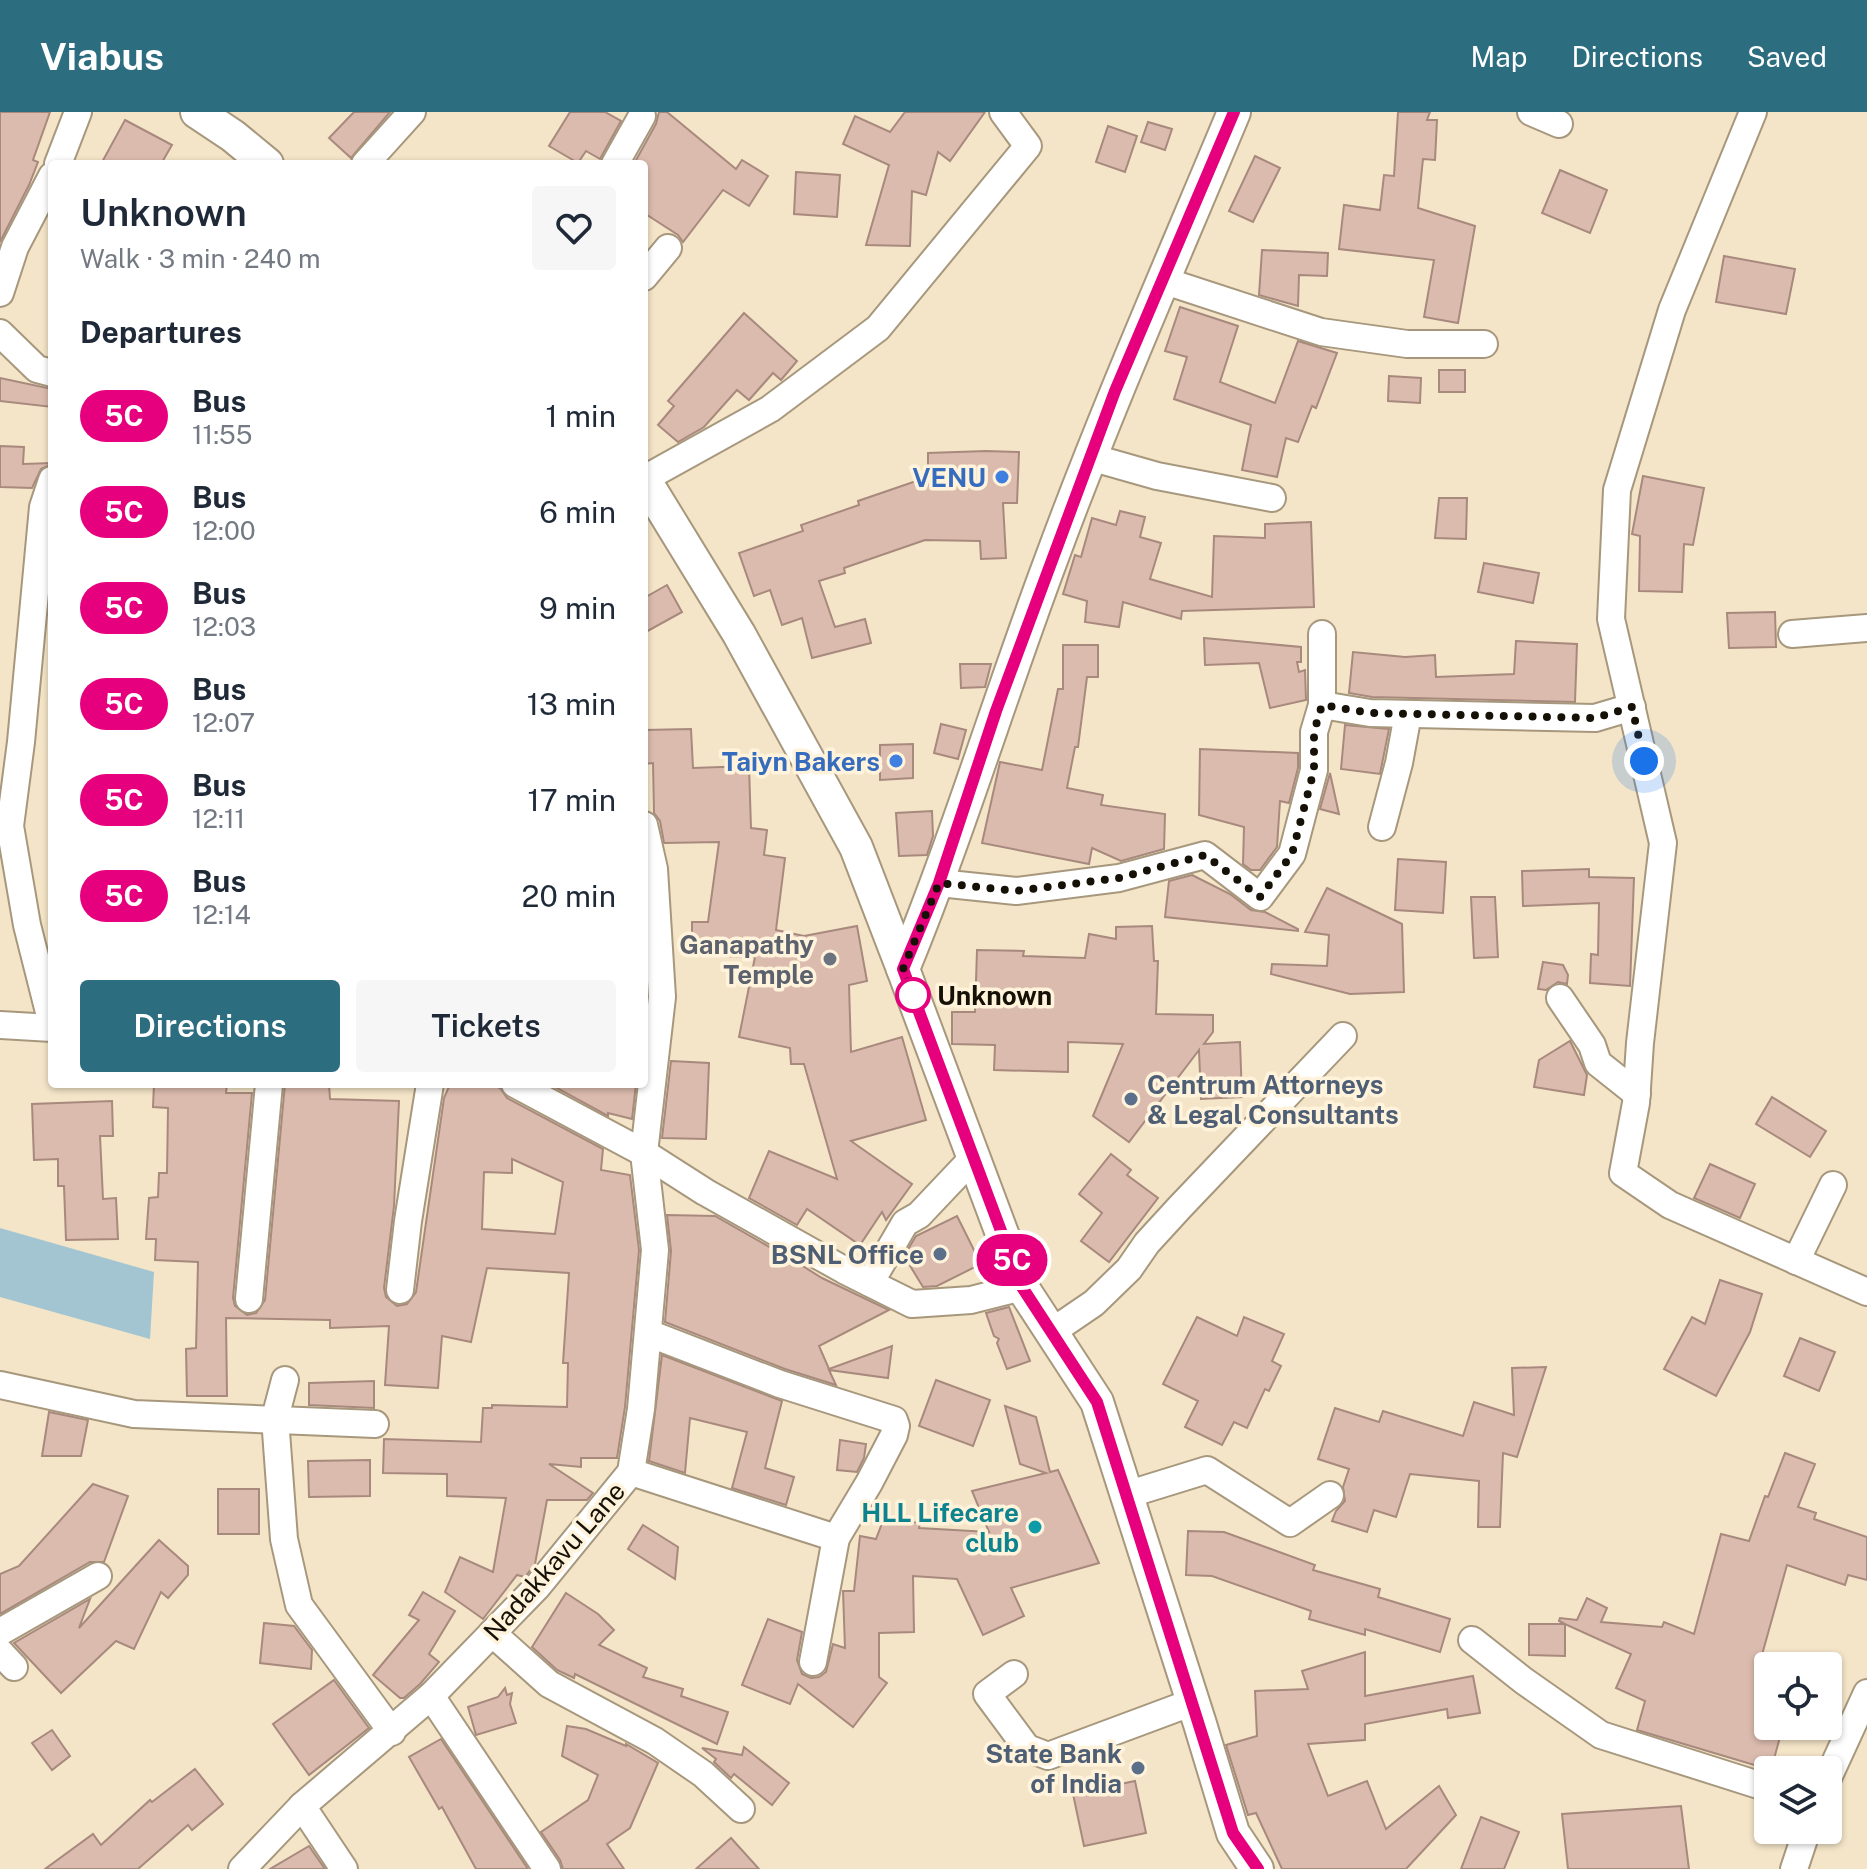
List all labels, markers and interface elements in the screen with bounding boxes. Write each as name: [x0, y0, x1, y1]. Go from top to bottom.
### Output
text: Viabus: [40, 34, 164, 79]
text: Map: [1471, 40, 1527, 73]
text: Directions: [1571, 40, 1703, 73]
text: Saved: [1747, 40, 1827, 73]
button: heart: [532, 186, 616, 270]
text: Unknown: [80, 190, 247, 235]
text: Walk · 3 min · 240 m: [80, 243, 321, 274]
text: Departures: [80, 314, 242, 350]
text: Bus: [192, 383, 246, 419]
text: 1 min: [546, 398, 616, 434]
text: 5C: [104, 399, 144, 432]
text: 11:55: [192, 419, 252, 450]
place label: VENU: [912, 462, 986, 493]
marker: VENU: [993, 468, 1011, 486]
text: Bus: [192, 479, 246, 515]
text: 6 min: [539, 494, 616, 530]
text: 5C: [104, 495, 144, 528]
text: 12:00: [192, 515, 256, 546]
text: Bus: [192, 575, 246, 611]
text: 9 min: [539, 590, 616, 626]
text: 5C: [104, 591, 144, 624]
text: 12:03: [192, 611, 256, 642]
text: Bus: [192, 671, 246, 707]
text: 13 min: [527, 686, 616, 722]
text: 5C: [104, 687, 144, 720]
text: 12:07: [192, 707, 255, 738]
your location: [1624, 741, 1664, 781]
place label: Taiyn Bakers: [722, 746, 880, 777]
marker: Taiyn Bakers: [887, 752, 905, 770]
text: Bus: [192, 767, 246, 803]
text: 17 min: [528, 782, 616, 818]
text: 5C: [104, 783, 144, 816]
text: 12:11: [192, 803, 245, 834]
text: Bus: [192, 863, 246, 899]
text: 20 min: [522, 878, 616, 914]
text: 5C: [104, 879, 144, 912]
text: 12:14: [192, 899, 251, 930]
place label: Ganapathy Temple: [679, 929, 814, 990]
marker: Ganapathy Temple: [821, 950, 839, 968]
marker: Unknown: [896, 978, 930, 1012]
button: Directions: [80, 980, 340, 1072]
button: Tickets: [356, 980, 616, 1072]
place label: Unknown: [937, 980, 1052, 1011]
place label: Centrum Attorneys & Legal Consultants: [1147, 1069, 1399, 1130]
marker: Centrum Attorneys & Legal Consultants: [1122, 1090, 1140, 1108]
line badge: 5C: [976, 1234, 1048, 1286]
place label: BSNL Office: [771, 1239, 924, 1270]
text: 5C: [992, 1243, 1032, 1276]
marker: BSNL Office: [931, 1245, 949, 1263]
street label: Nadakkavu Lane: [477, 1475, 631, 1647]
place label: HLL Lifecare club: [861, 1497, 1019, 1558]
marker: HLL Lifecare club: [1026, 1518, 1044, 1536]
map controls: [1754, 1652, 1842, 1844]
button: locate: [1754, 1652, 1842, 1740]
place label: State Bank of India: [985, 1738, 1122, 1799]
button: layers: [1754, 1756, 1842, 1844]
marker: State Bank of India: [1129, 1759, 1147, 1777]

